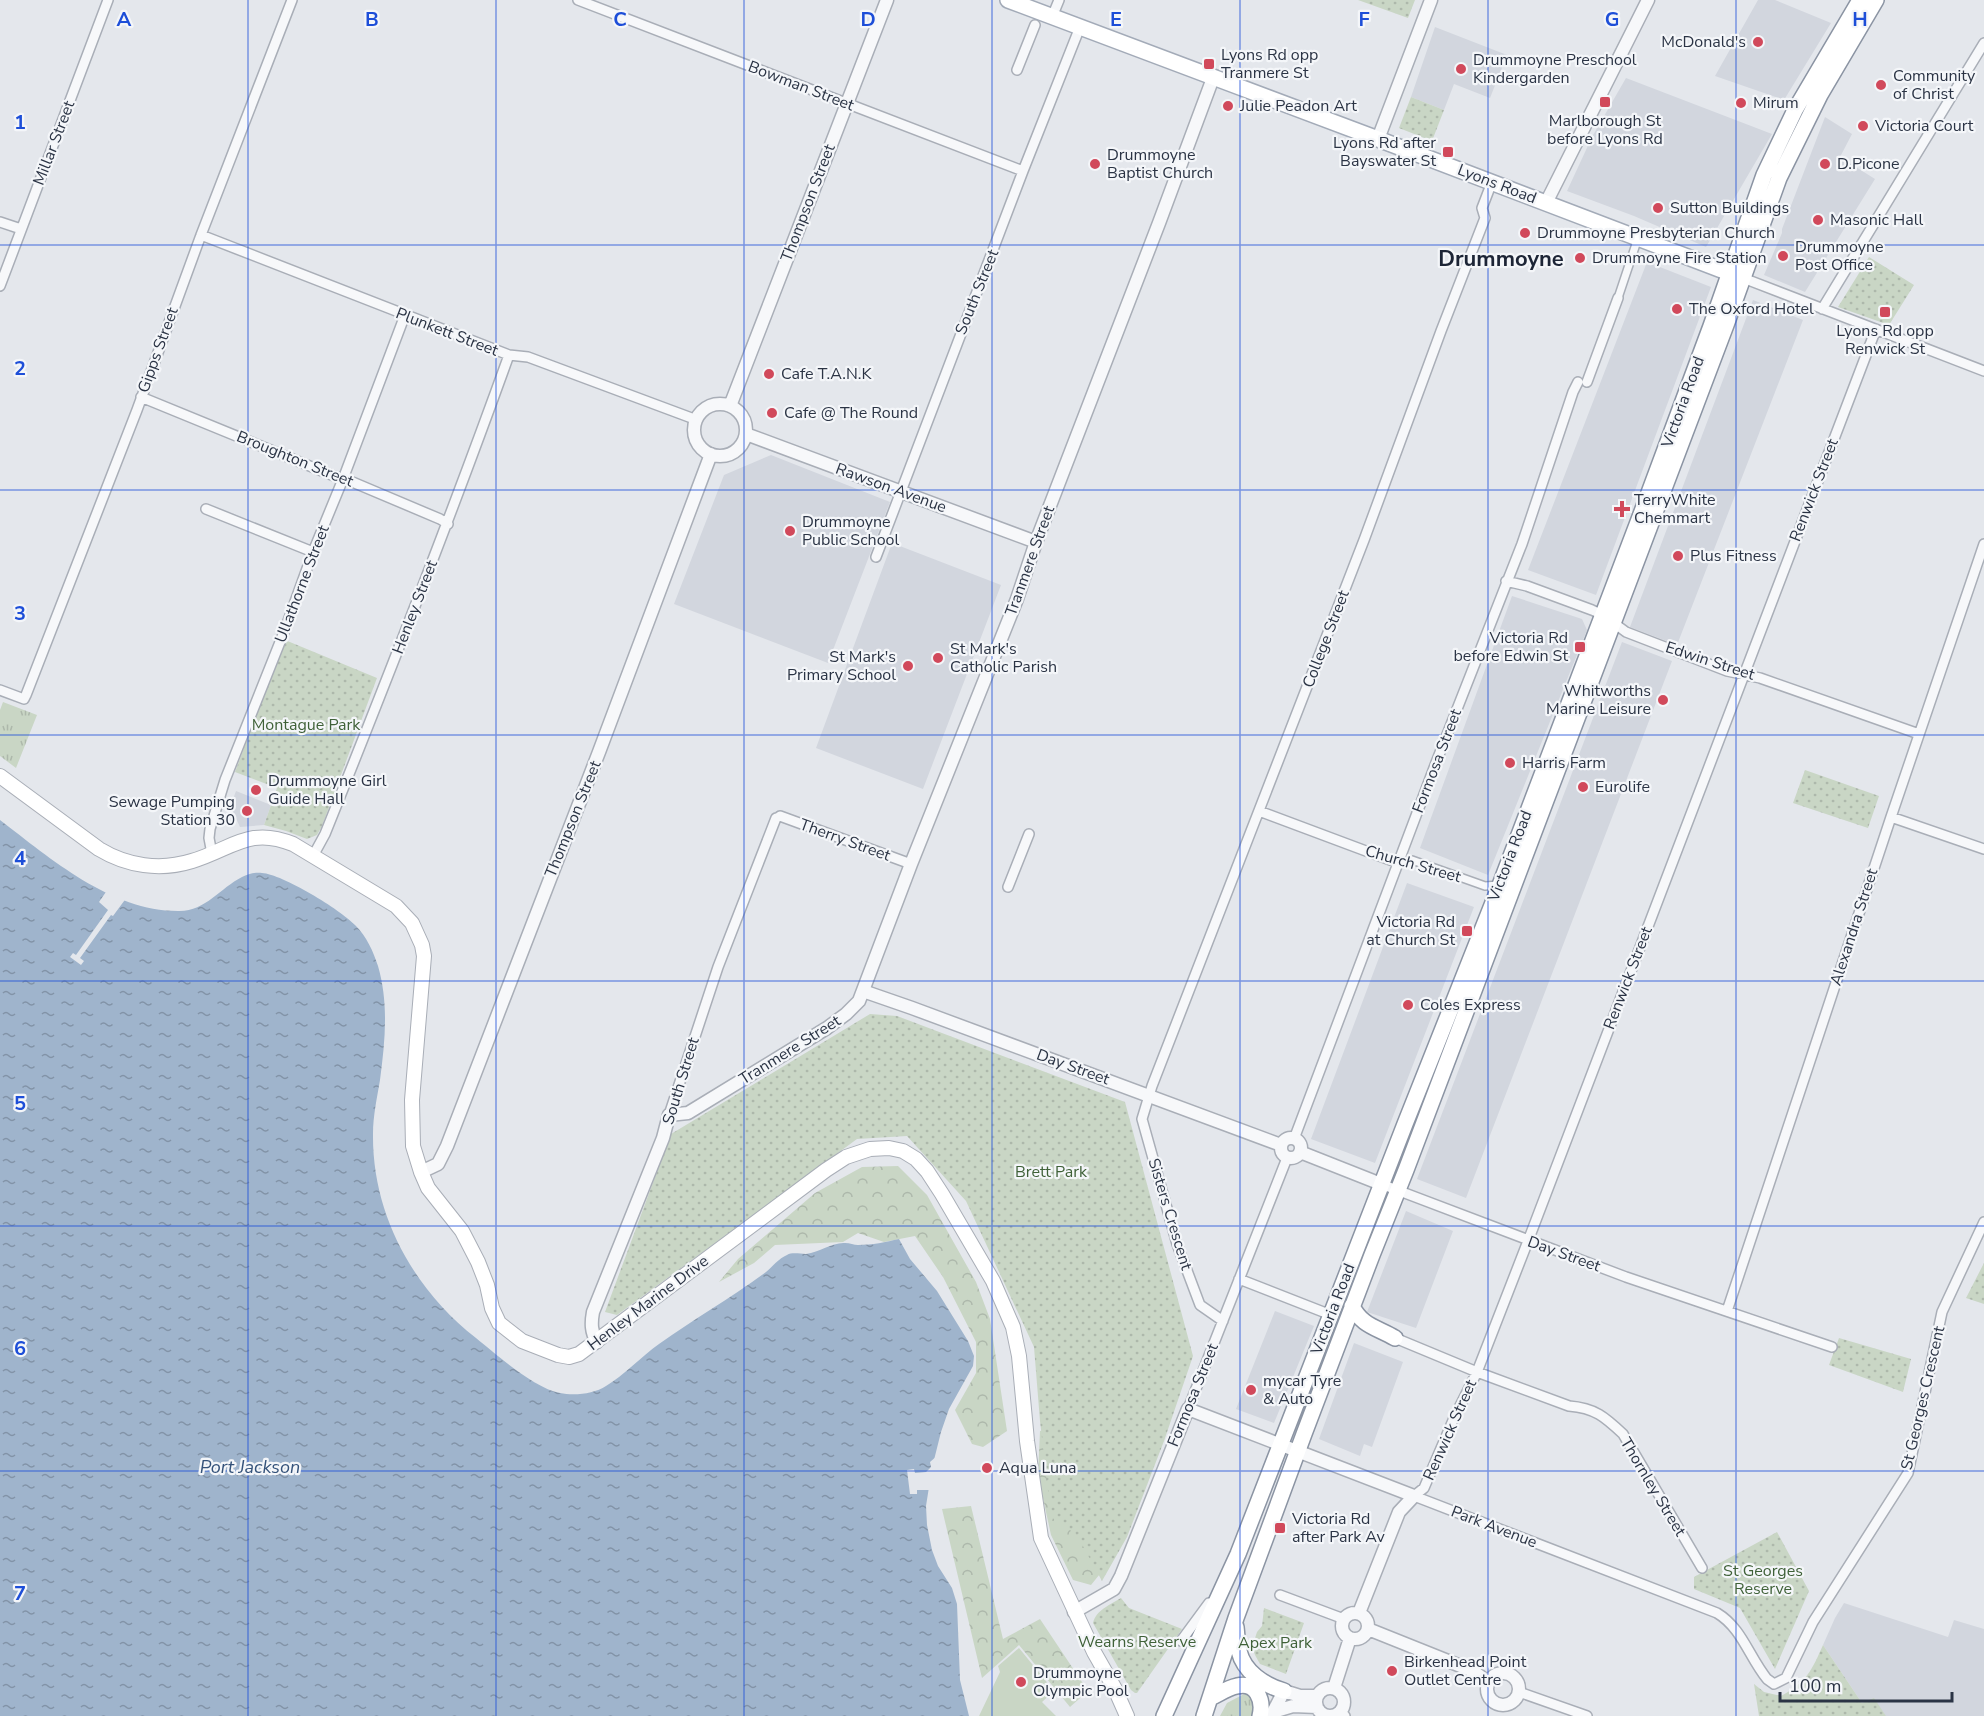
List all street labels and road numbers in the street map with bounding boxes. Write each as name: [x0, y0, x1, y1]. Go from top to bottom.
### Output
street label: Bowman Street: [745, 56, 858, 116]
street label: Millar Street: [28, 97, 80, 188]
street label: Thompson Street: [775, 141, 841, 265]
street label: Lyons Road: [1454, 159, 1540, 209]
street label: South Street: [950, 246, 1004, 338]
street label: Plunkett Street: [393, 302, 502, 362]
street label: Gipps Street: [132, 304, 184, 396]
street label: Victoria Road: [1656, 353, 1710, 452]
street label: Broughton Street: [233, 426, 357, 493]
street label: Renwick Street: [1784, 435, 1844, 545]
street label: Rawson Avenue: [832, 458, 950, 518]
street label: Tranmere Street: [1000, 502, 1060, 619]
street label: Ullathorne Street: [269, 522, 335, 646]
street label: Henley Street: [387, 557, 443, 657]
street label: College Street: [1297, 587, 1355, 691]
street label: Edwin Street: [1663, 636, 1758, 686]
street label: Formosa Street: [1407, 706, 1467, 816]
street label: Thompson Street: [540, 757, 607, 881]
street label: Victoria Road: [1482, 807, 1537, 906]
street label: Therry Street: [797, 813, 894, 867]
street label: Church Street: [1363, 840, 1464, 888]
street label: Alexandra Street: [1825, 865, 1883, 988]
street label: Renwick Street: [1598, 923, 1658, 1033]
street label: Tranmere Street: [735, 1010, 845, 1090]
street label: South Street: [657, 1034, 705, 1127]
street label: Day Street: [1033, 1044, 1113, 1091]
street label: Sisters Crescent: [1143, 1155, 1198, 1273]
street label: Day Street: [1524, 1231, 1604, 1278]
street label: Henley Marine Drive: [583, 1250, 713, 1356]
street label: Victoria Road: [1305, 1260, 1360, 1359]
street label: St Georges Crescent: [1896, 1324, 1950, 1472]
street label: Formosa Street: [1162, 1340, 1224, 1450]
street label: Renwick Street: [1418, 1376, 1482, 1484]
street label: Thornley Street: [1615, 1434, 1691, 1541]
street label: Park Avenue: [1448, 1501, 1540, 1553]

